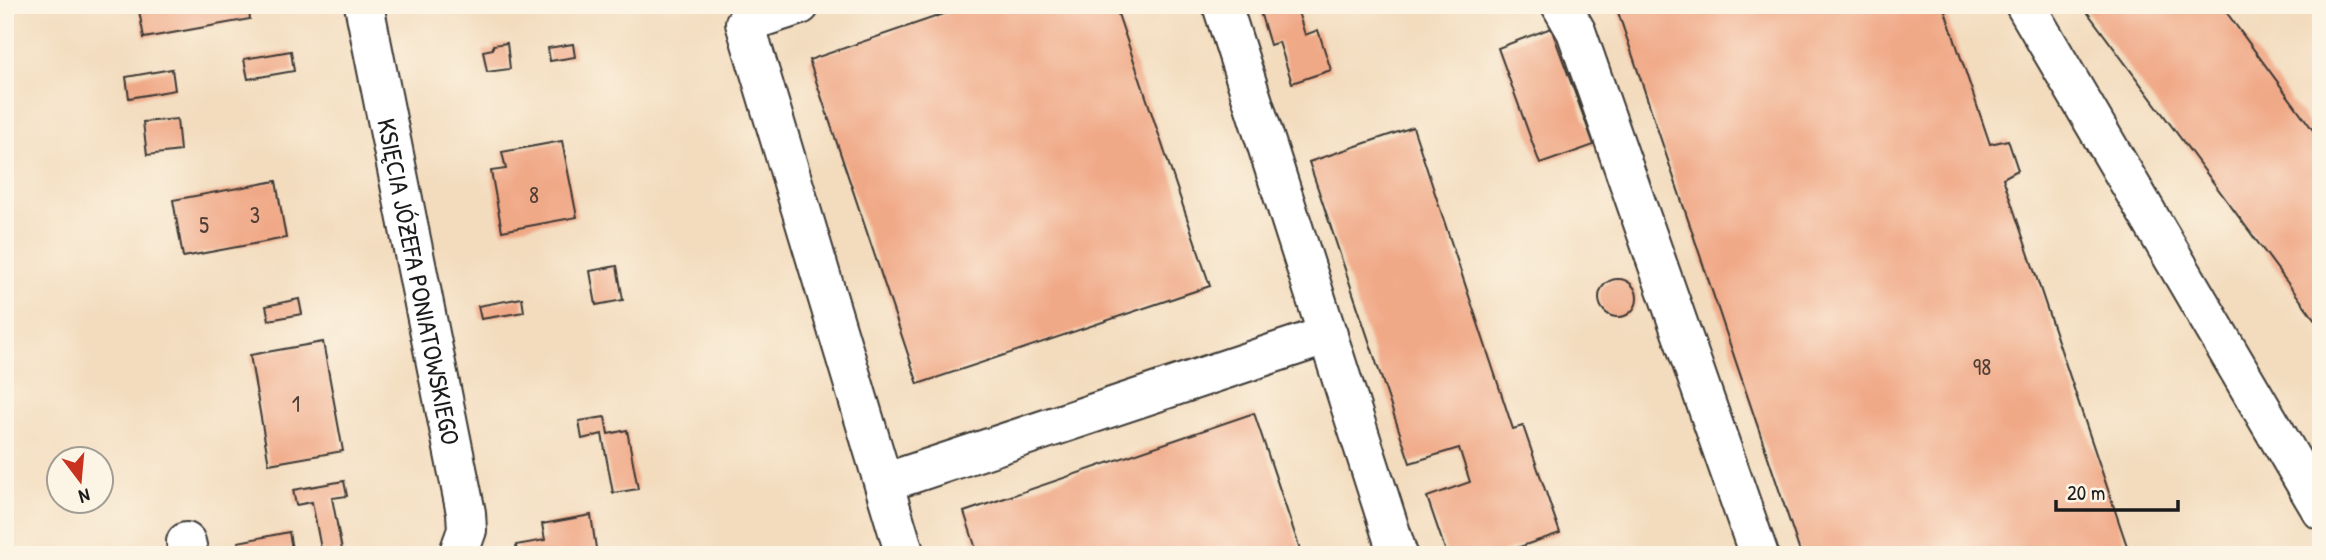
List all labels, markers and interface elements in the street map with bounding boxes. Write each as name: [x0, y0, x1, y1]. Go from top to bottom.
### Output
street label: KSIĘCIA JÓZEFA PONIATOWSKIEGO: [370, 115, 469, 448]
house number: 8: [529, 179, 539, 210]
house number: 3: [250, 199, 260, 230]
house number: 5: [199, 209, 209, 240]
house number: 98: [1973, 351, 1991, 382]
house number: 1: [292, 388, 300, 419]
north arrow: [46, 444, 116, 514]
scale bar: [2056, 469, 2179, 513]
text: 20 m: [2067, 478, 2105, 507]
text: N: [76, 482, 93, 510]

